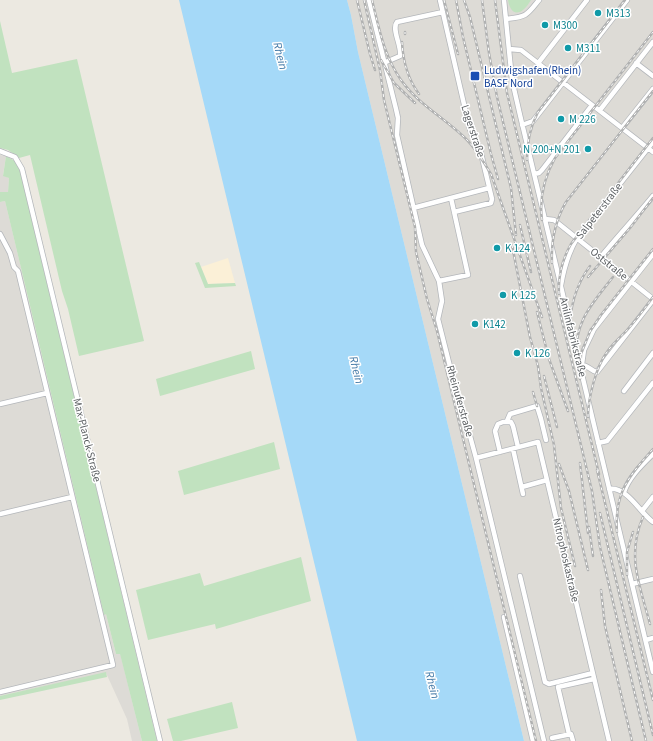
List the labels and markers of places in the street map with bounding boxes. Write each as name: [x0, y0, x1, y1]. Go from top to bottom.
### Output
place label: M313: [606, 6, 630, 21]
marker: M313: [593, 8, 603, 18]
place label: M300: [553, 18, 577, 33]
marker: M300: [540, 20, 550, 30]
place label: M311: [576, 41, 600, 56]
marker: M311: [563, 43, 573, 53]
place label: Ludwigshafen(Rhein) BASF Nord: [484, 63, 581, 91]
marker: Ludwigshafen(Rhein) BASF Nord: [469, 70, 481, 82]
place label: M 226: [569, 112, 596, 127]
marker: M 226: [556, 114, 566, 124]
place label: N 200+N 201: [523, 142, 580, 157]
marker: N 200+N 201: [583, 144, 593, 154]
place label: K 124: [505, 241, 531, 256]
marker: K 124: [492, 243, 502, 253]
place label: K 125: [511, 288, 536, 303]
marker: K 125: [498, 290, 508, 300]
place label: K142: [483, 317, 506, 332]
marker: K142: [470, 319, 480, 329]
place label: K 126: [525, 346, 551, 361]
marker: K 126: [512, 348, 522, 358]

